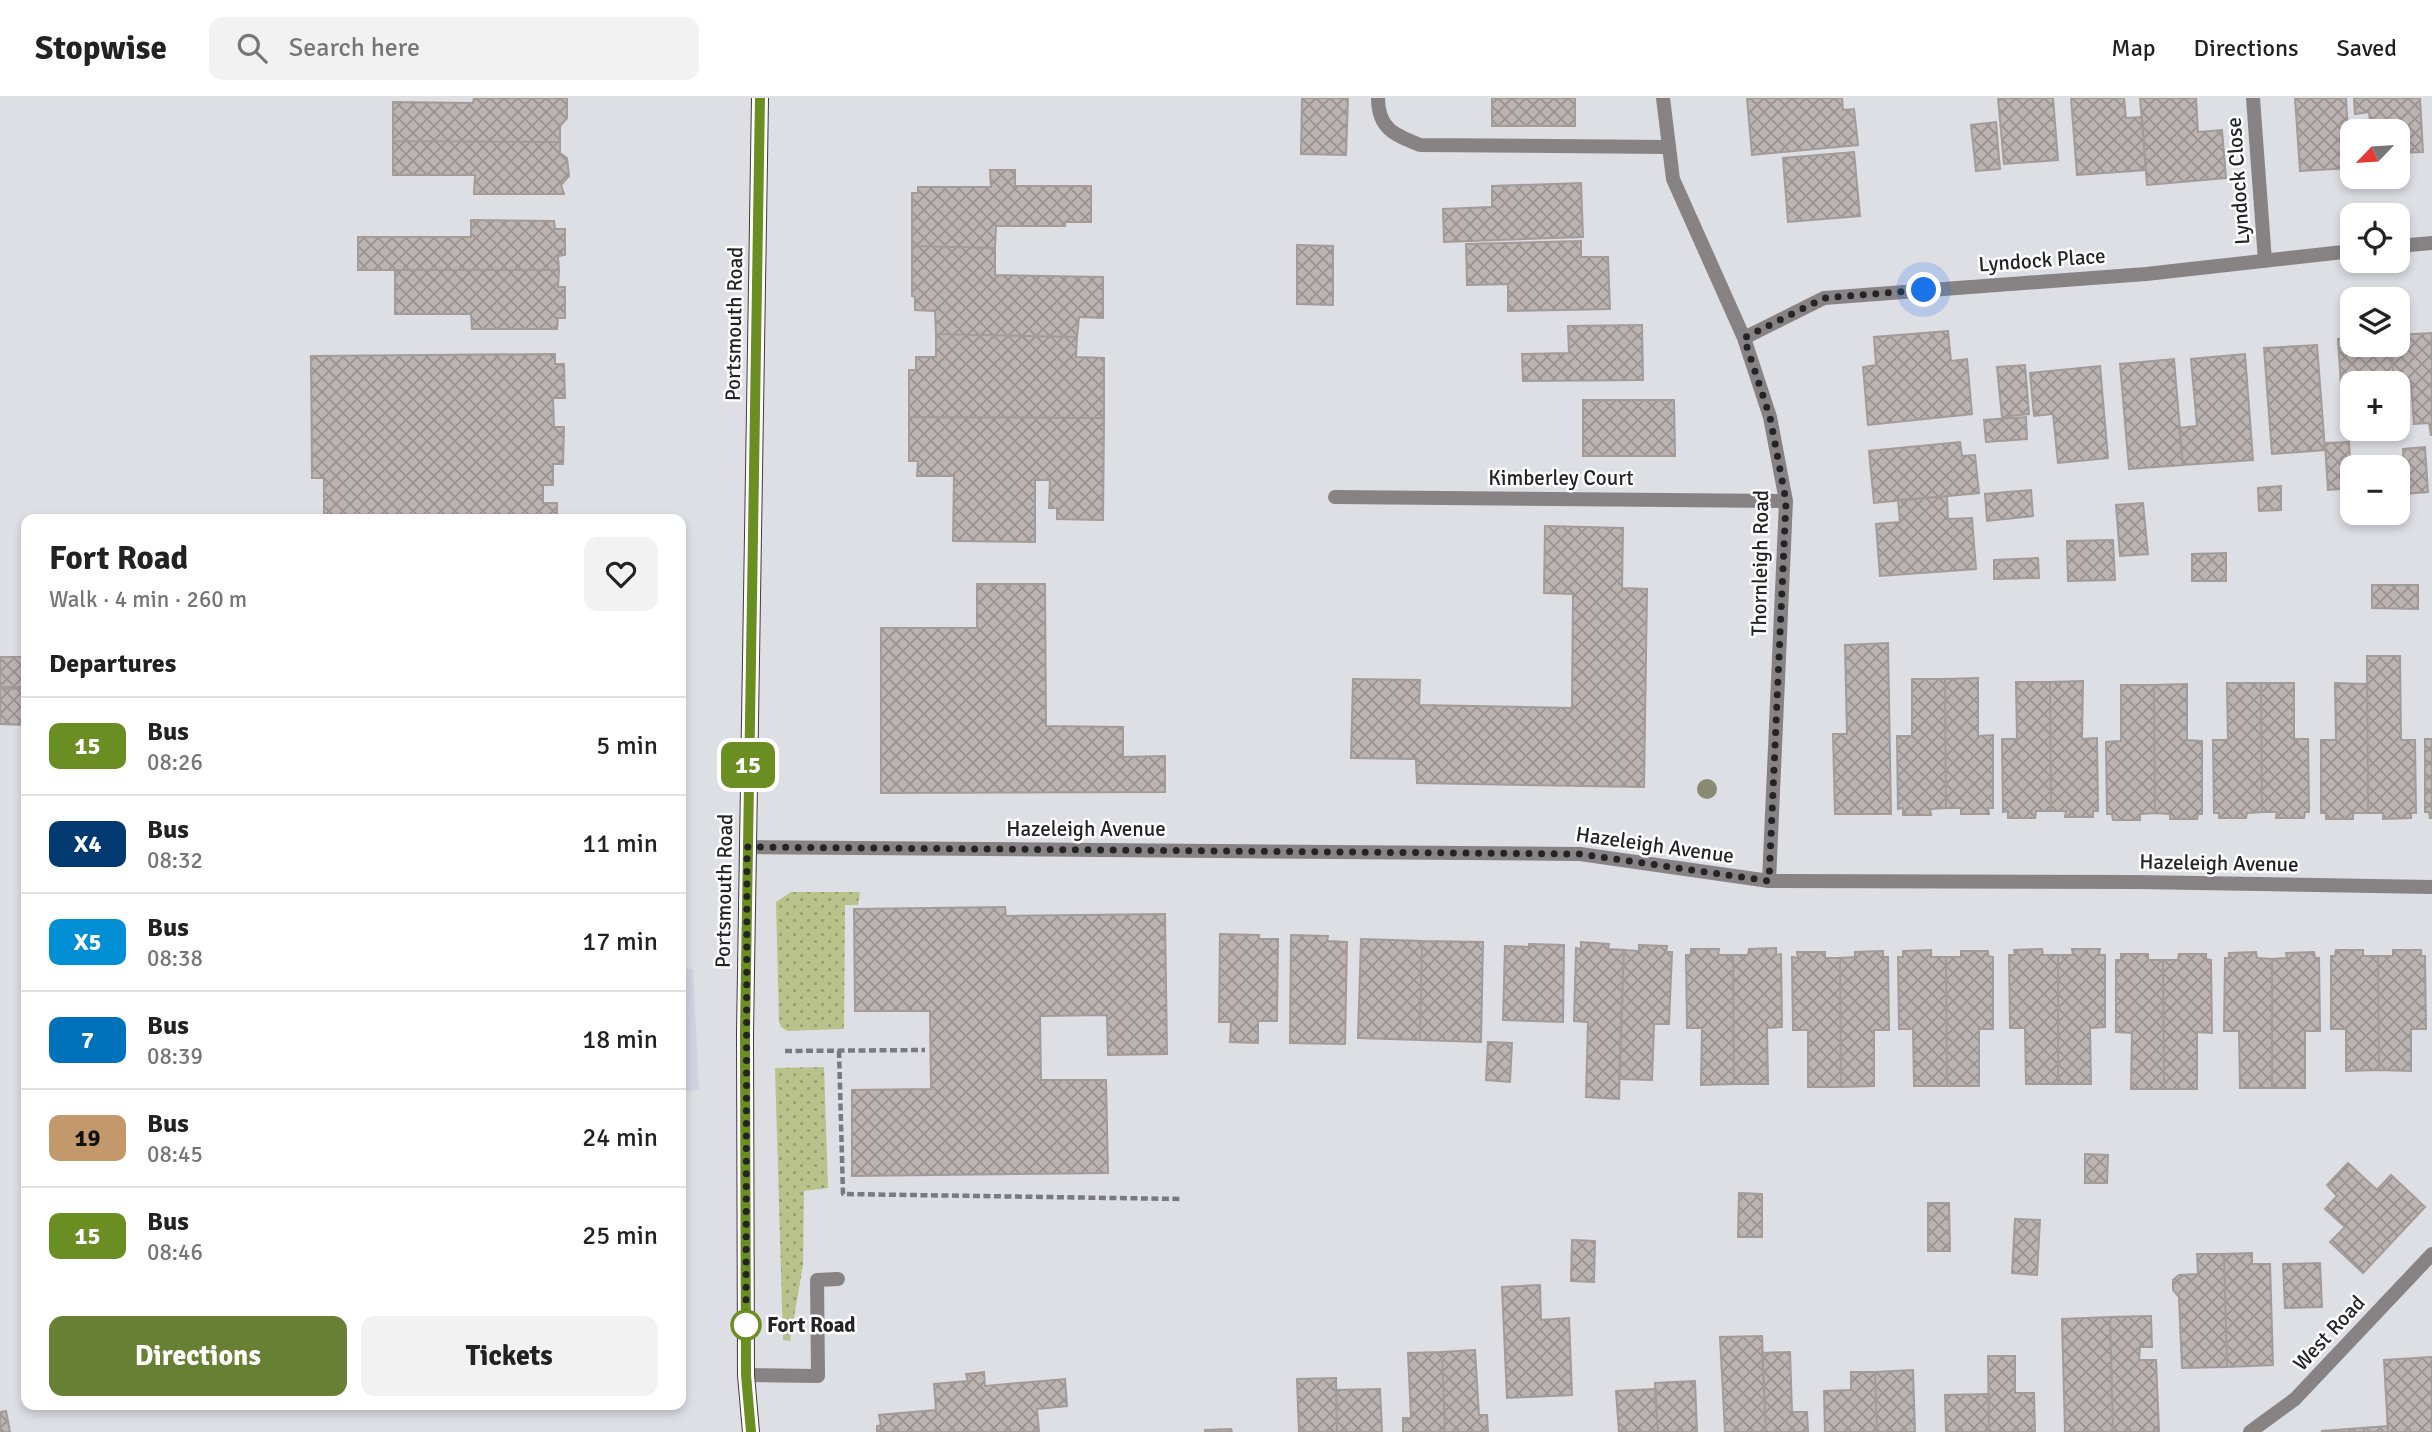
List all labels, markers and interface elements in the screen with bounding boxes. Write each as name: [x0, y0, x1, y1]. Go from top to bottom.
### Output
search box: [209, 17, 699, 80]
text: Stopwise: [35, 28, 167, 69]
icon: search: [233, 29, 271, 67]
text: Search here: [289, 32, 420, 64]
text: Map: [2111, 33, 2156, 63]
text: Directions: [2194, 33, 2299, 63]
text: Saved: [2337, 33, 2397, 63]
street label: Lyndock Close: [2221, 116, 2255, 246]
north arrow: [2340, 119, 2410, 189]
map controls: [2340, 119, 2410, 525]
button: locate: [2340, 203, 2410, 273]
street label: Lyndock Place: [1978, 243, 2106, 277]
street label: Portsmouth Road: [720, 247, 748, 401]
your location: [1906, 272, 1941, 307]
button: layers: [2340, 287, 2410, 357]
button: +: [2340, 371, 2410, 441]
button: −: [2340, 455, 2410, 525]
street label: Kimberley Court: [1488, 465, 1634, 491]
street label: Thornleigh Road: [1746, 490, 1774, 636]
button: heart: [584, 537, 658, 611]
text: Fort Road: [49, 538, 188, 579]
text: Walk · 4 min · 260 m: [49, 585, 247, 614]
text: Departures: [49, 648, 176, 680]
text: Bus: [147, 716, 189, 748]
text: 5 min: [596, 730, 658, 762]
text: 15: [75, 731, 100, 761]
line badge: 15: [716, 742, 780, 788]
text: 08:26: [147, 748, 203, 777]
text: 15: [735, 750, 761, 780]
text: Bus: [147, 814, 189, 846]
street label: Portsmouth Road: [710, 814, 738, 968]
street label: Hazeleigh Avenue: [1006, 816, 1166, 842]
street label: Hazeleigh Avenue: [1574, 821, 1736, 869]
text: 11 min: [582, 828, 658, 860]
text: X4: [74, 829, 101, 859]
text: 08:32: [147, 846, 203, 875]
street label: Hazeleigh Avenue: [2139, 849, 2299, 877]
text: Bus: [147, 912, 189, 944]
text: 17 min: [582, 926, 658, 958]
text: X5: [74, 927, 101, 957]
text: 08:38: [147, 944, 203, 973]
text: Bus: [147, 1010, 189, 1042]
text: 18 min: [582, 1024, 658, 1056]
text: 7: [81, 1025, 94, 1055]
text: 08:39: [147, 1042, 203, 1071]
text: Bus: [147, 1108, 189, 1140]
text: 24 min: [582, 1122, 658, 1154]
text: 19: [75, 1123, 100, 1153]
text: 08:45: [147, 1140, 203, 1169]
text: Bus: [147, 1206, 189, 1238]
text: 25 min: [582, 1220, 658, 1252]
text: 15: [75, 1221, 100, 1251]
text: 08:46: [147, 1238, 203, 1267]
street label: West Road: [2288, 1290, 2370, 1376]
marker: Fort Road: [731, 1310, 761, 1340]
place label: Fort Road: [767, 1312, 856, 1338]
button: Directions: [49, 1316, 347, 1396]
button: Tickets: [361, 1316, 658, 1396]

